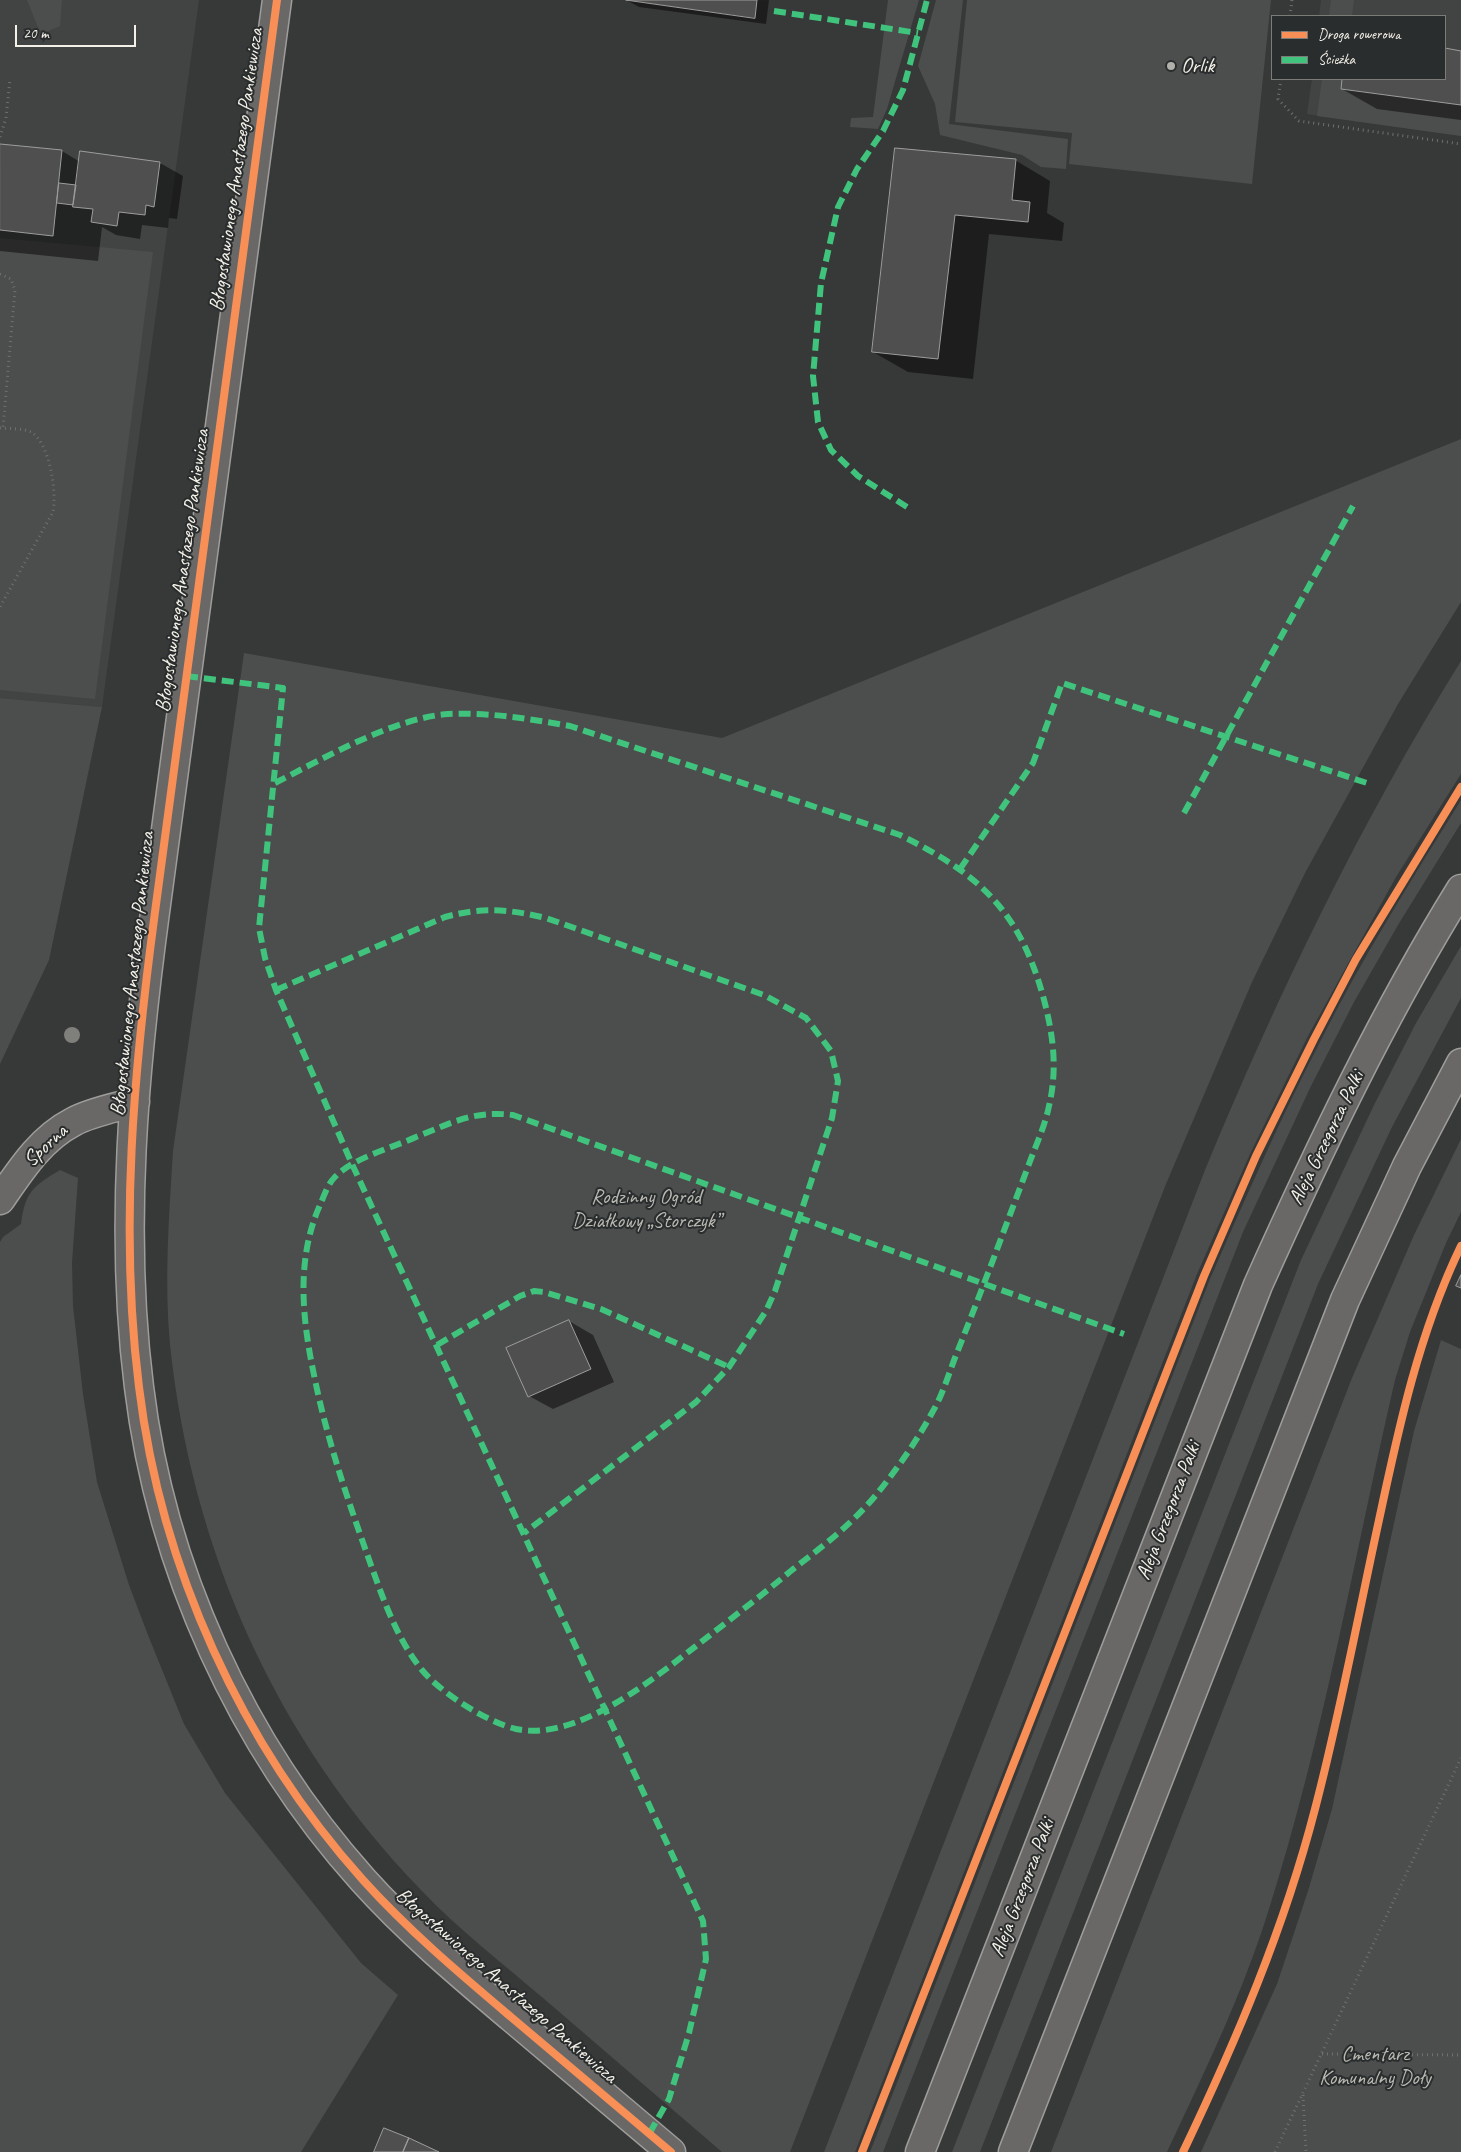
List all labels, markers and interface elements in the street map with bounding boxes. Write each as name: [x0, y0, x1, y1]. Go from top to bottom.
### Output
scale bar: [18, 15, 139, 47]
legend: [1271, 15, 1446, 80]
text: 20 m: [23, 24, 49, 43]
text: Droga rowerowa: [1318, 25, 1400, 44]
street label: Błogosławionego Anastazego Pankiewicza: [205, 27, 269, 313]
text: Ścieżka: [1318, 50, 1355, 69]
place label: Orlik: [1181, 53, 1214, 79]
marker: Orlik: [1165, 60, 1177, 72]
street label: Błogosławionego Anastazego Pankiewicza: [151, 428, 215, 714]
street label: Błogosławionego Anastazego Pankiewicza: [106, 831, 160, 1117]
street label: Aleja Grzegorza Palki: [1284, 1067, 1370, 1209]
street label: Sporna: [19, 1119, 73, 1173]
park label: Rodzinny Ogród Działkowy „Storczyk”: [572, 1184, 720, 1234]
street label: Aleja Grzegorza Palki: [1131, 1438, 1207, 1584]
street label: Aleja Grzegorza Palki: [985, 1815, 1061, 1961]
street label: Błogosławionego Anastazego Pankiewicza: [390, 1883, 622, 2089]
park label: Cmentarz Komunalny Doły: [1319, 2041, 1431, 2091]

